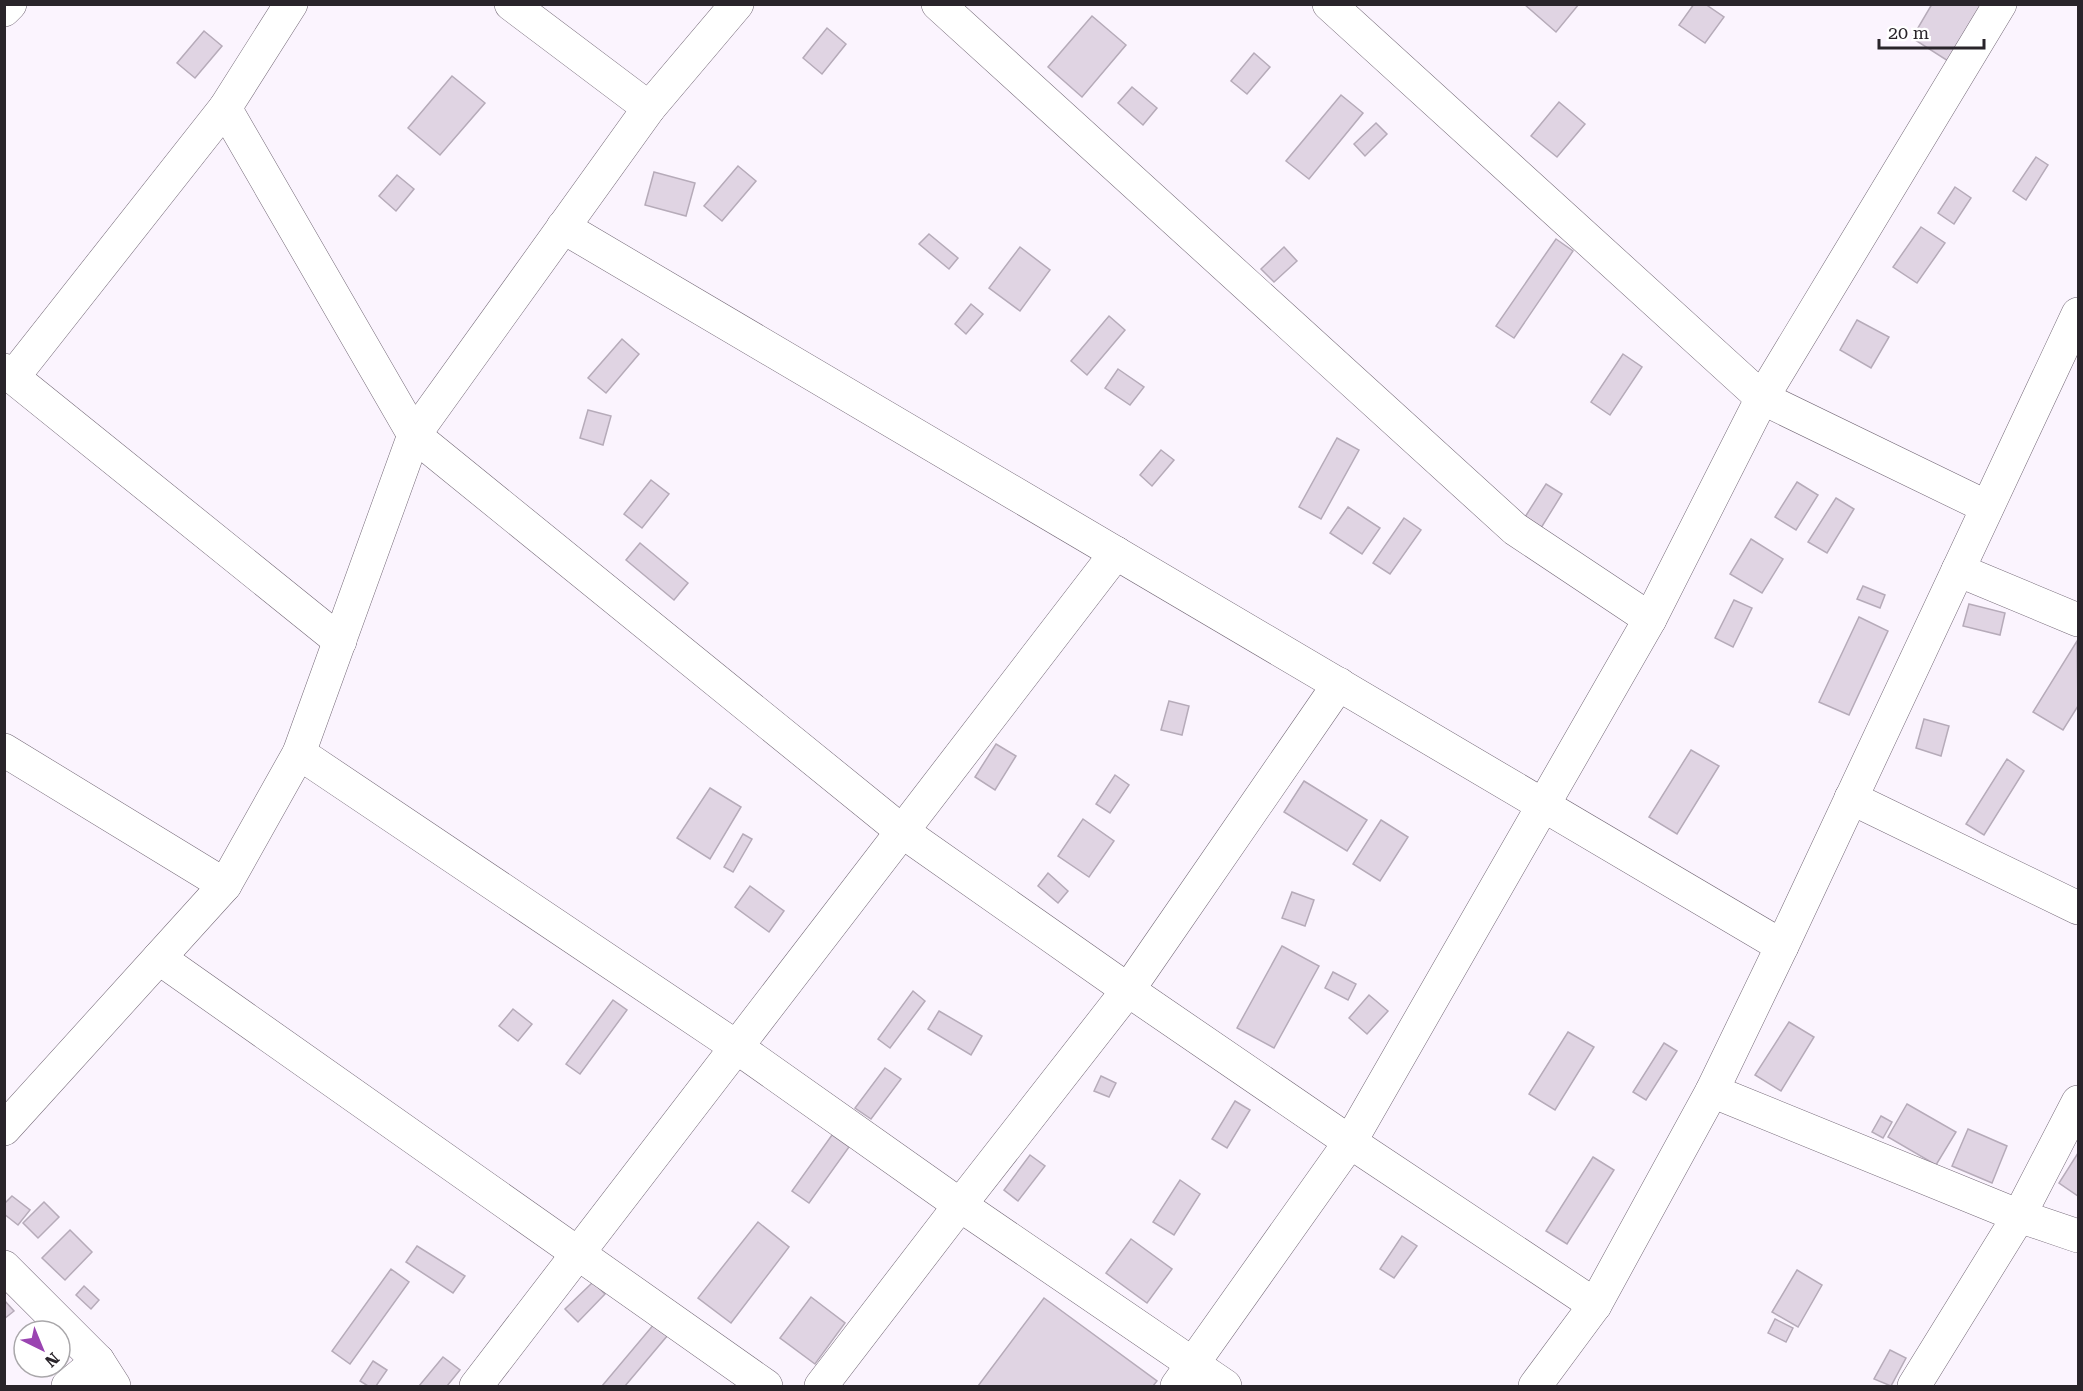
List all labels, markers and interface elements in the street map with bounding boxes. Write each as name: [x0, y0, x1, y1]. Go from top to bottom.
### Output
scale bar: [1879, 12, 1984, 50]
text: 20 m: [1888, 22, 1929, 43]
north arrow: [12, 1319, 72, 1379]
text: N: [41, 1348, 63, 1371]

